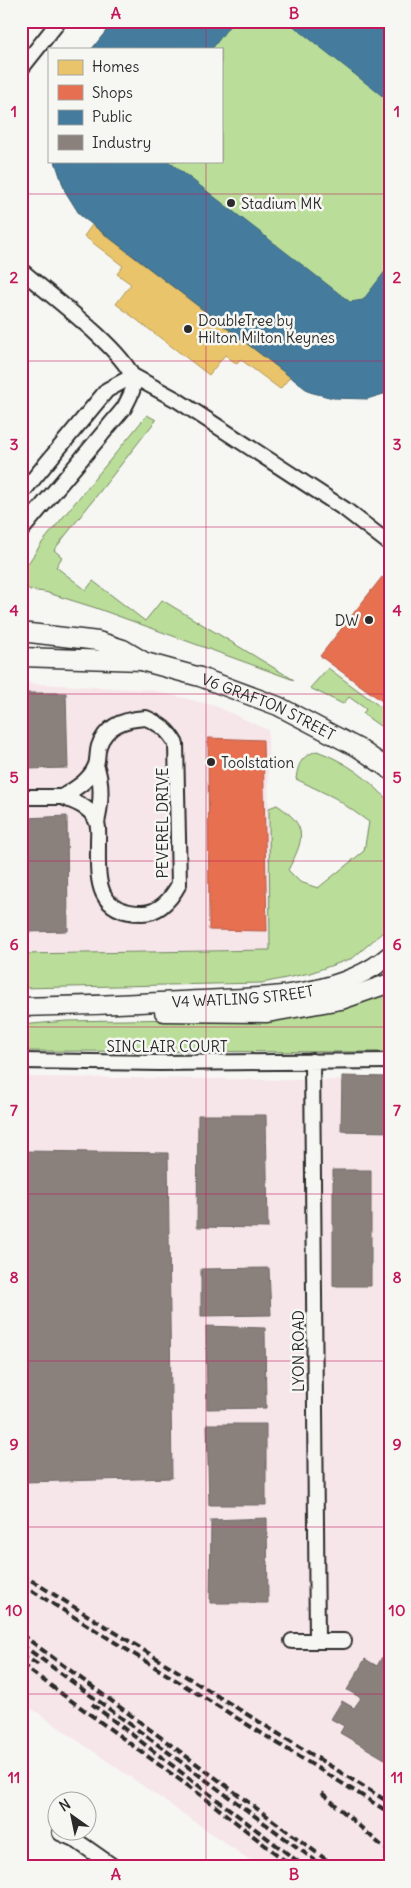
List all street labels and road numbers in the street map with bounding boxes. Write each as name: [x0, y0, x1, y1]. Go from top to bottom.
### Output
street label: V6 GRAFTON STREET: [199, 669, 339, 744]
street label: PEVEREL DRIVE: [153, 767, 172, 879]
street label: V4 WATLING STREET: [171, 980, 315, 1011]
street label: SINCLAIR COURT: [106, 1037, 228, 1056]
street label: LYON ROAD: [289, 1310, 308, 1392]

